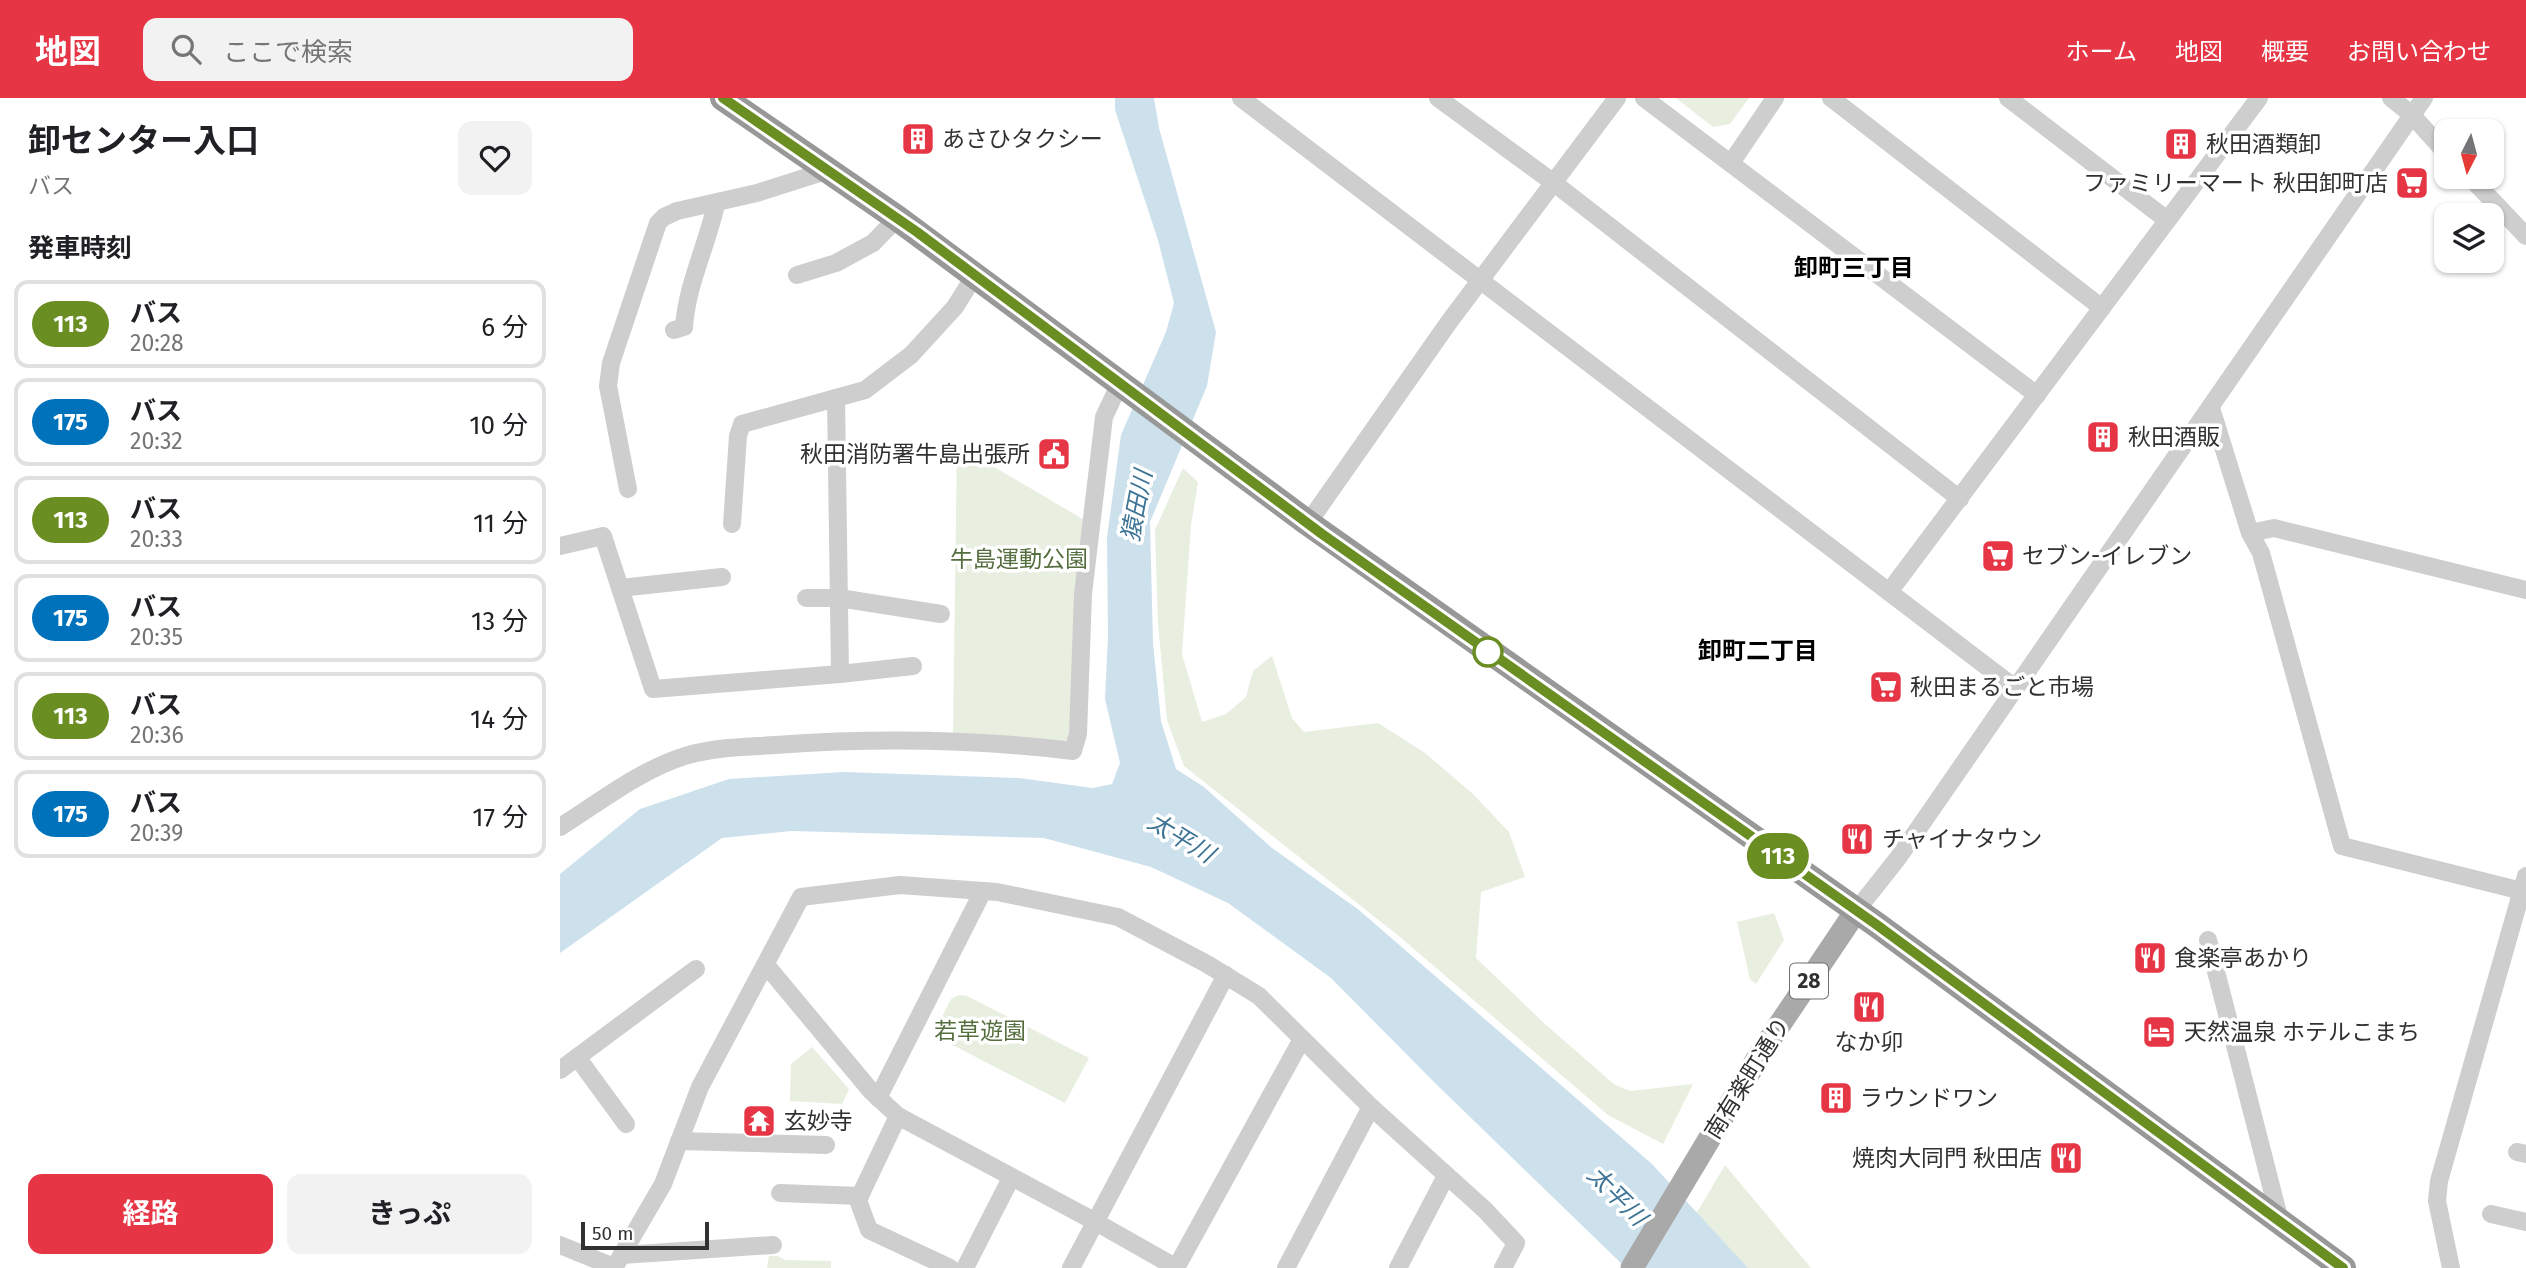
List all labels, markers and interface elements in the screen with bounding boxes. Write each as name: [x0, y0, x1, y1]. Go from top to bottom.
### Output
search box: [143, 18, 633, 81]
icon: search: [167, 30, 205, 68]
text: 地図: [35, 32, 101, 72]
text: ここで検索: [223, 37, 353, 68]
text: ホーム: [2066, 38, 2137, 66]
text: 地図: [2175, 38, 2223, 66]
text: 概要: [2261, 38, 2309, 66]
text: お問い合わせ: [2347, 38, 2491, 66]
north arrow: [2434, 119, 2504, 189]
map controls: [2434, 119, 2504, 273]
building icon: あさひタクシー: [899, 120, 937, 158]
text: 卸センター入口: [28, 121, 259, 161]
button: heart: [458, 121, 532, 195]
place label: あさひタクシー: [942, 125, 1103, 153]
building icon: 秋田酒類卸: [2162, 125, 2200, 163]
place label: 秋田酒類卸: [2206, 130, 2321, 158]
supermarket icon: ファミリーマート 秋田卸町店: [2393, 164, 2431, 202]
place label: ファミリーマート 秋田卸町店: [2083, 169, 2388, 197]
text: バス: [28, 172, 74, 200]
button: layers: [2434, 203, 2504, 273]
text: 発車時刻: [28, 233, 132, 264]
district label: 卸町三丁目: [1794, 254, 1914, 282]
text: バス: [130, 298, 182, 329]
text: 113: [53, 310, 88, 338]
text: 6 分: [481, 312, 528, 343]
text: 20:28: [130, 329, 184, 357]
text: バス: [130, 396, 182, 427]
text: 175: [53, 408, 88, 436]
text: 10 分: [469, 410, 528, 441]
building icon: 秋田酒販: [2084, 418, 2122, 456]
place label: 秋田酒販: [2128, 423, 2220, 451]
text: 20:32: [130, 427, 183, 455]
public building icon: 秋田消防署牛島出張所: [1035, 435, 1073, 473]
place label: 秋田消防署牛島出張所: [800, 440, 1030, 468]
water label: 猿田川: [1116, 465, 1158, 544]
text: バス: [130, 494, 182, 525]
text: 113: [53, 506, 88, 534]
text: 11 分: [473, 508, 528, 539]
text: 20:33: [130, 525, 183, 553]
supermarket icon: セブン-イレブン: [1979, 537, 2017, 575]
place label: セブン-イレブン: [2022, 542, 2192, 570]
park label: 牛島運動公園: [950, 545, 1088, 573]
text: バス: [130, 592, 182, 623]
text: 175: [53, 604, 88, 632]
text: 13 分: [471, 606, 528, 637]
text: 20:35: [130, 623, 183, 651]
unlabelled marker: [1473, 637, 1503, 667]
district label: 卸町二丁目: [1698, 637, 1818, 665]
supermarket icon: 秋田まるごと市場: [1867, 668, 1905, 706]
place label: 秋田まるごと市場: [1910, 673, 2094, 701]
text: バス: [130, 690, 182, 721]
text: 113: [53, 702, 88, 730]
text: 14 分: [470, 704, 528, 735]
text: 20:36: [130, 721, 184, 749]
text: バス: [130, 788, 182, 819]
text: 175: [53, 800, 88, 828]
text: 17 分: [472, 802, 528, 833]
water label: 太平川: [1143, 807, 1222, 870]
text: 20:39: [130, 819, 183, 847]
restaurant icon: チャイナタウン: [1838, 820, 1876, 858]
place label: チャイナタウン: [1882, 825, 2042, 853]
line badge: 113: [1738, 833, 1818, 879]
text: 113: [1761, 842, 1795, 870]
restaurant icon: 食楽亭あかり: [2131, 939, 2169, 977]
place label: 食楽亭あかり: [2174, 944, 2312, 972]
road number: 28: [1790, 964, 1828, 998]
restaurant icon: なか卯: [1850, 988, 1888, 1026]
street label: 南有楽町通り: [1699, 1012, 1795, 1144]
hotel icon: 天然温泉 ホテルこまち: [2140, 1013, 2178, 1051]
park label: 若草遊園: [934, 1017, 1026, 1045]
place label: 天然温泉 ホテルこまち: [2184, 1018, 2420, 1046]
place label: なか卯: [1835, 1028, 1904, 1056]
building icon: ラウンドワン: [1817, 1079, 1855, 1117]
place label: ラウンドワン: [1860, 1084, 1998, 1112]
temple icon: 玄妙寺: [740, 1102, 778, 1140]
place label: 玄妙寺: [784, 1107, 853, 1135]
restaurant icon: 焼肉大同門 秋田店: [2047, 1139, 2085, 1177]
place label: 焼肉大同門 秋田店: [1852, 1144, 2042, 1172]
water label: 太平川: [1582, 1161, 1654, 1233]
button: 経路: [28, 1174, 273, 1254]
button: きっぷ: [287, 1174, 532, 1254]
scale bar: [581, 1219, 709, 1251]
text: 50 m: [592, 1222, 633, 1245]

